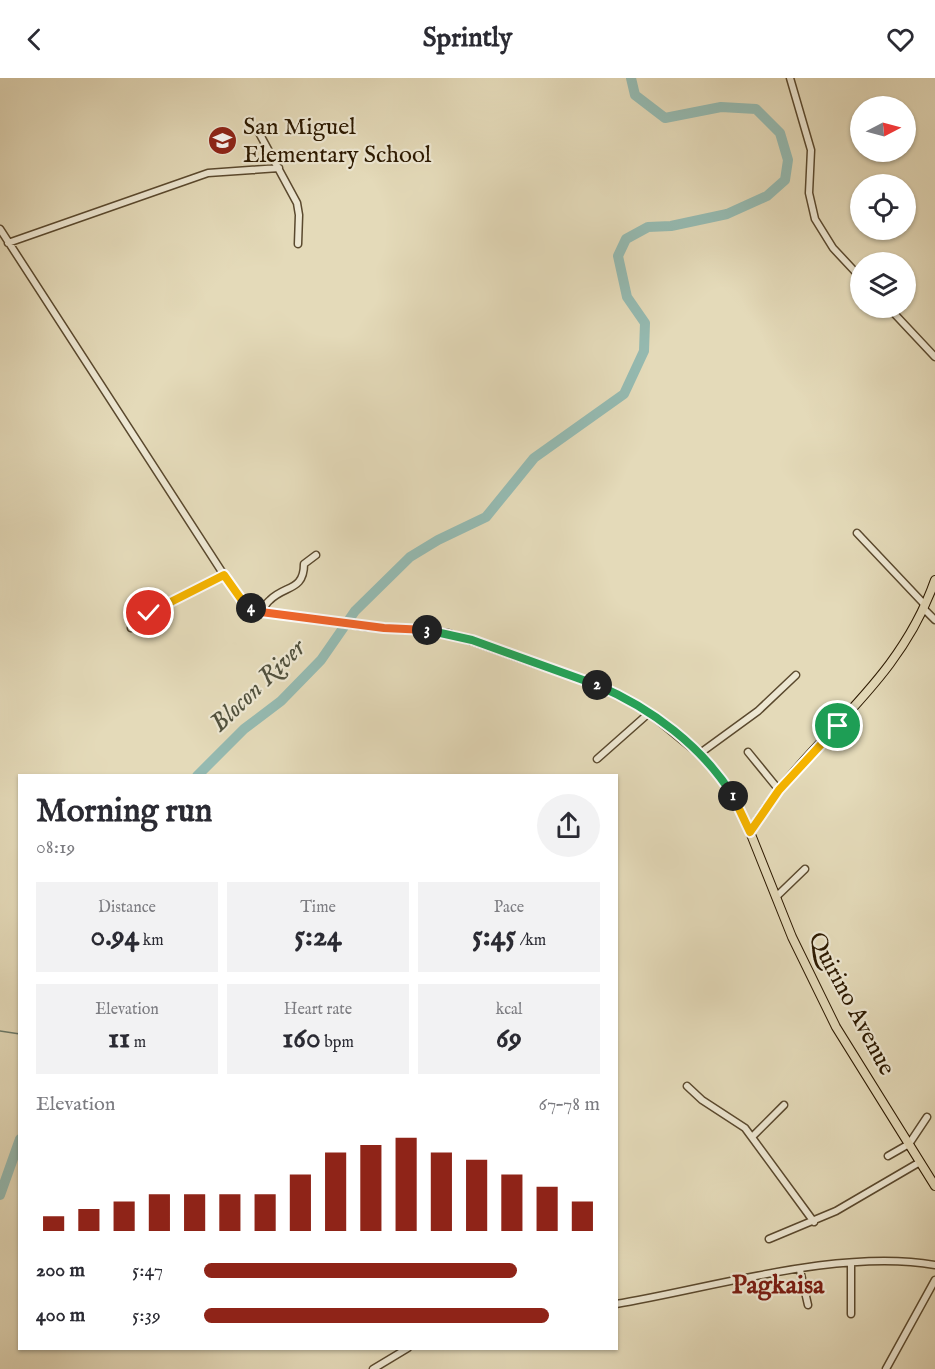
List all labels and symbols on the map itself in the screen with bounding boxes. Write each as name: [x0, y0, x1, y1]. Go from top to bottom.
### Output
north arrow: [850, 96, 916, 162]
place label: San Miguel Elementary School: [243, 112, 432, 171]
school or university icon: San Miguel Elementary School: [206, 125, 238, 157]
pin: [123, 587, 174, 638]
pin: 4: [236, 593, 266, 623]
pin: 3: [412, 615, 442, 645]
water label: Blocon River: [203, 631, 314, 740]
pin: 2: [582, 670, 612, 700]
pin: [812, 700, 863, 751]
pin: 1: [718, 781, 748, 811]
street label: Quirino Avenue: [800, 927, 902, 1081]
district label: Pagkaisa: [732, 1269, 825, 1302]

